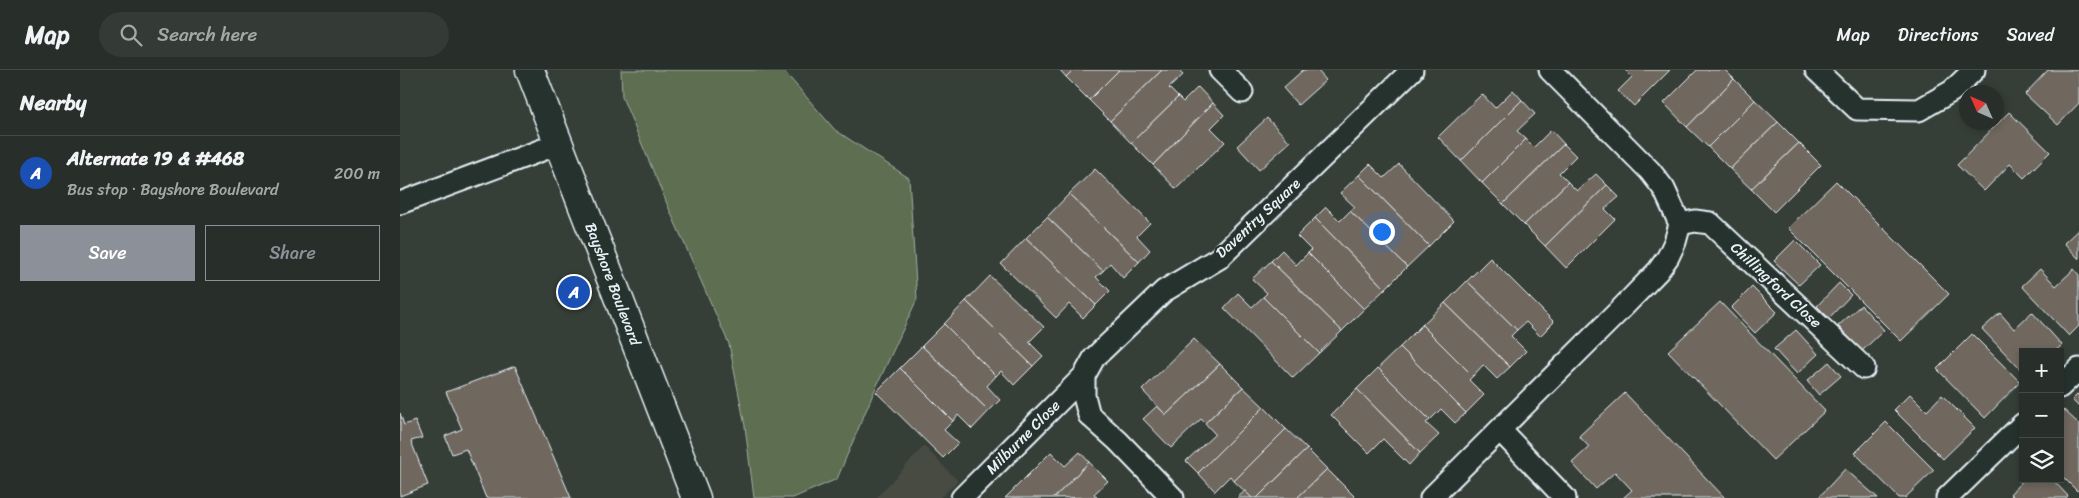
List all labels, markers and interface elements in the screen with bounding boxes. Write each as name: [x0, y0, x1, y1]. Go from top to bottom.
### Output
search box: [99, 12, 449, 57]
text: Map: [25, 14, 69, 56]
text: Search here: [157, 18, 257, 51]
text: Map: [1837, 19, 1870, 51]
text: Directions: [1898, 19, 1979, 51]
text: Saved: [2007, 19, 2054, 51]
icon: search: [117, 21, 145, 49]
text: Nearby: [20, 84, 86, 122]
north arrow: [1959, 85, 2004, 130]
text: Alternate 19 & #468: [67, 142, 244, 175]
text: A: [31, 159, 41, 188]
text: 200 m: [334, 159, 380, 188]
street label: Daventry Square: [1209, 171, 1307, 265]
text: Bus stop · Bayshore Boulevard: [67, 175, 278, 204]
street label: Bayshore Boulevard: [578, 219, 649, 350]
your location: [1369, 219, 1395, 245]
button: Save: [20, 225, 195, 281]
button: Share: [205, 225, 380, 281]
street label: Chillingford Close: [1724, 235, 1828, 335]
pin: A: [558, 273, 590, 311]
map controls: [2019, 348, 2064, 483]
button: +: [2019, 348, 2064, 393]
street label: Milburne Close: [979, 393, 1067, 481]
button: −: [2019, 393, 2064, 438]
button: layers: [2019, 438, 2064, 483]

